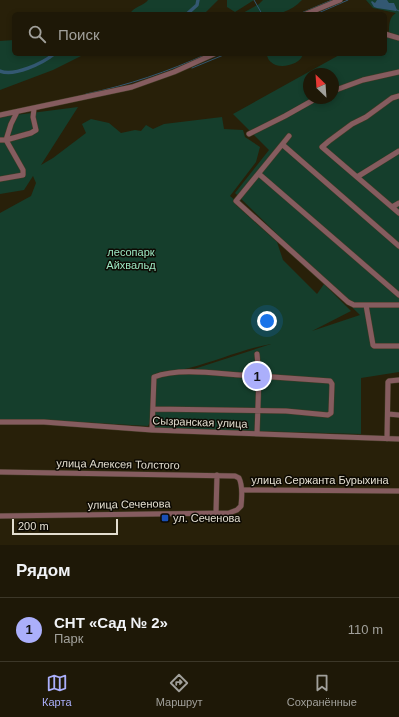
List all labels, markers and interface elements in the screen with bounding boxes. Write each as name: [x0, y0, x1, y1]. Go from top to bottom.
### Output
search box: [12, 12, 387, 56]
icon: search: [26, 23, 48, 45]
text: Поиск: [58, 26, 100, 43]
north arrow: [303, 68, 339, 104]
park label: лесопарк Айхвальд: [106, 246, 156, 271]
your location: [257, 311, 277, 331]
pin: 1: [244, 361, 270, 391]
street label: Сызранская улица: [152, 414, 249, 430]
street label: улица Алексея Толстого: [56, 457, 180, 471]
street label: улица Сержанта Бурыхина: [251, 474, 390, 486]
street label: улица Сеченова: [87, 497, 171, 511]
place label: ул. Сеченова: [173, 512, 241, 524]
marker: ул. Сеченова: [160, 513, 170, 523]
scale bar: [12, 517, 118, 536]
text: 200 m: [18, 520, 49, 532]
text: Рядом: [16, 561, 71, 580]
text: СНТ «Сад № 2»: [54, 614, 168, 631]
text: 1: [25, 622, 33, 637]
text: 110 m: [348, 622, 383, 637]
text: Парк: [54, 631, 84, 646]
tab: Карта: [42, 672, 72, 708]
tab: Маршрут: [156, 672, 203, 708]
tab: Сохранённые: [287, 672, 357, 708]

